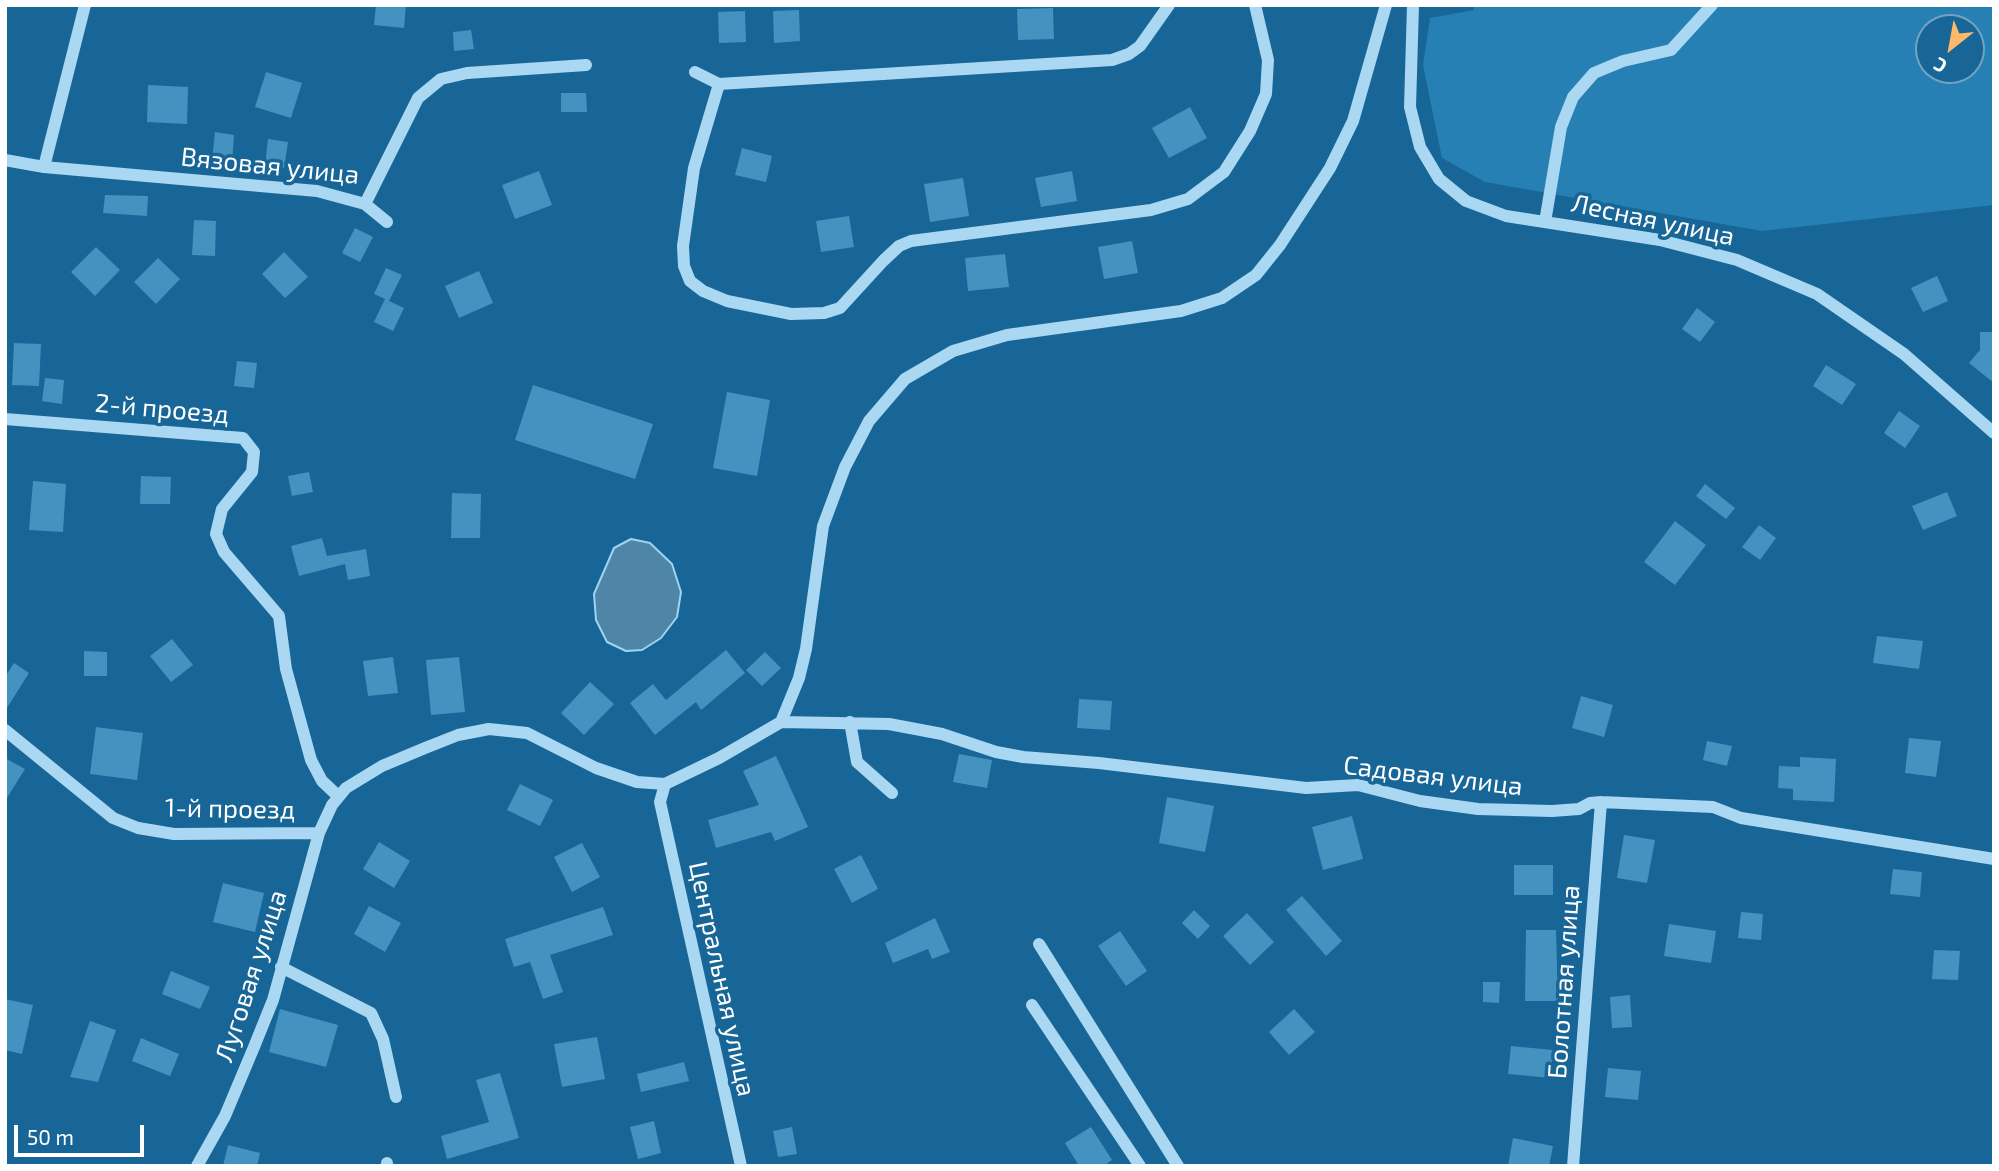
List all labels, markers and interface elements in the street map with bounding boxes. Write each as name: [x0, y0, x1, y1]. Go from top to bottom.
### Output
north arrow: [1915, 14, 1985, 84]
text: С: [1929, 53, 1951, 78]
street label: Вязовая улица: [179, 141, 361, 191]
street label: Лесная улица: [1569, 188, 1737, 252]
street label: 2-й проезд: [94, 388, 230, 430]
street label: Садовая улица: [1342, 750, 1524, 802]
street label: 1-й проезд: [165, 792, 295, 826]
street label: Центральная улица: [682, 859, 762, 1099]
street label: Болотная улица: [1542, 884, 1586, 1080]
street label: Луговая улица: [209, 886, 293, 1066]
scale bar: [18, 1112, 147, 1156]
text: 50 m: [27, 1124, 74, 1149]

